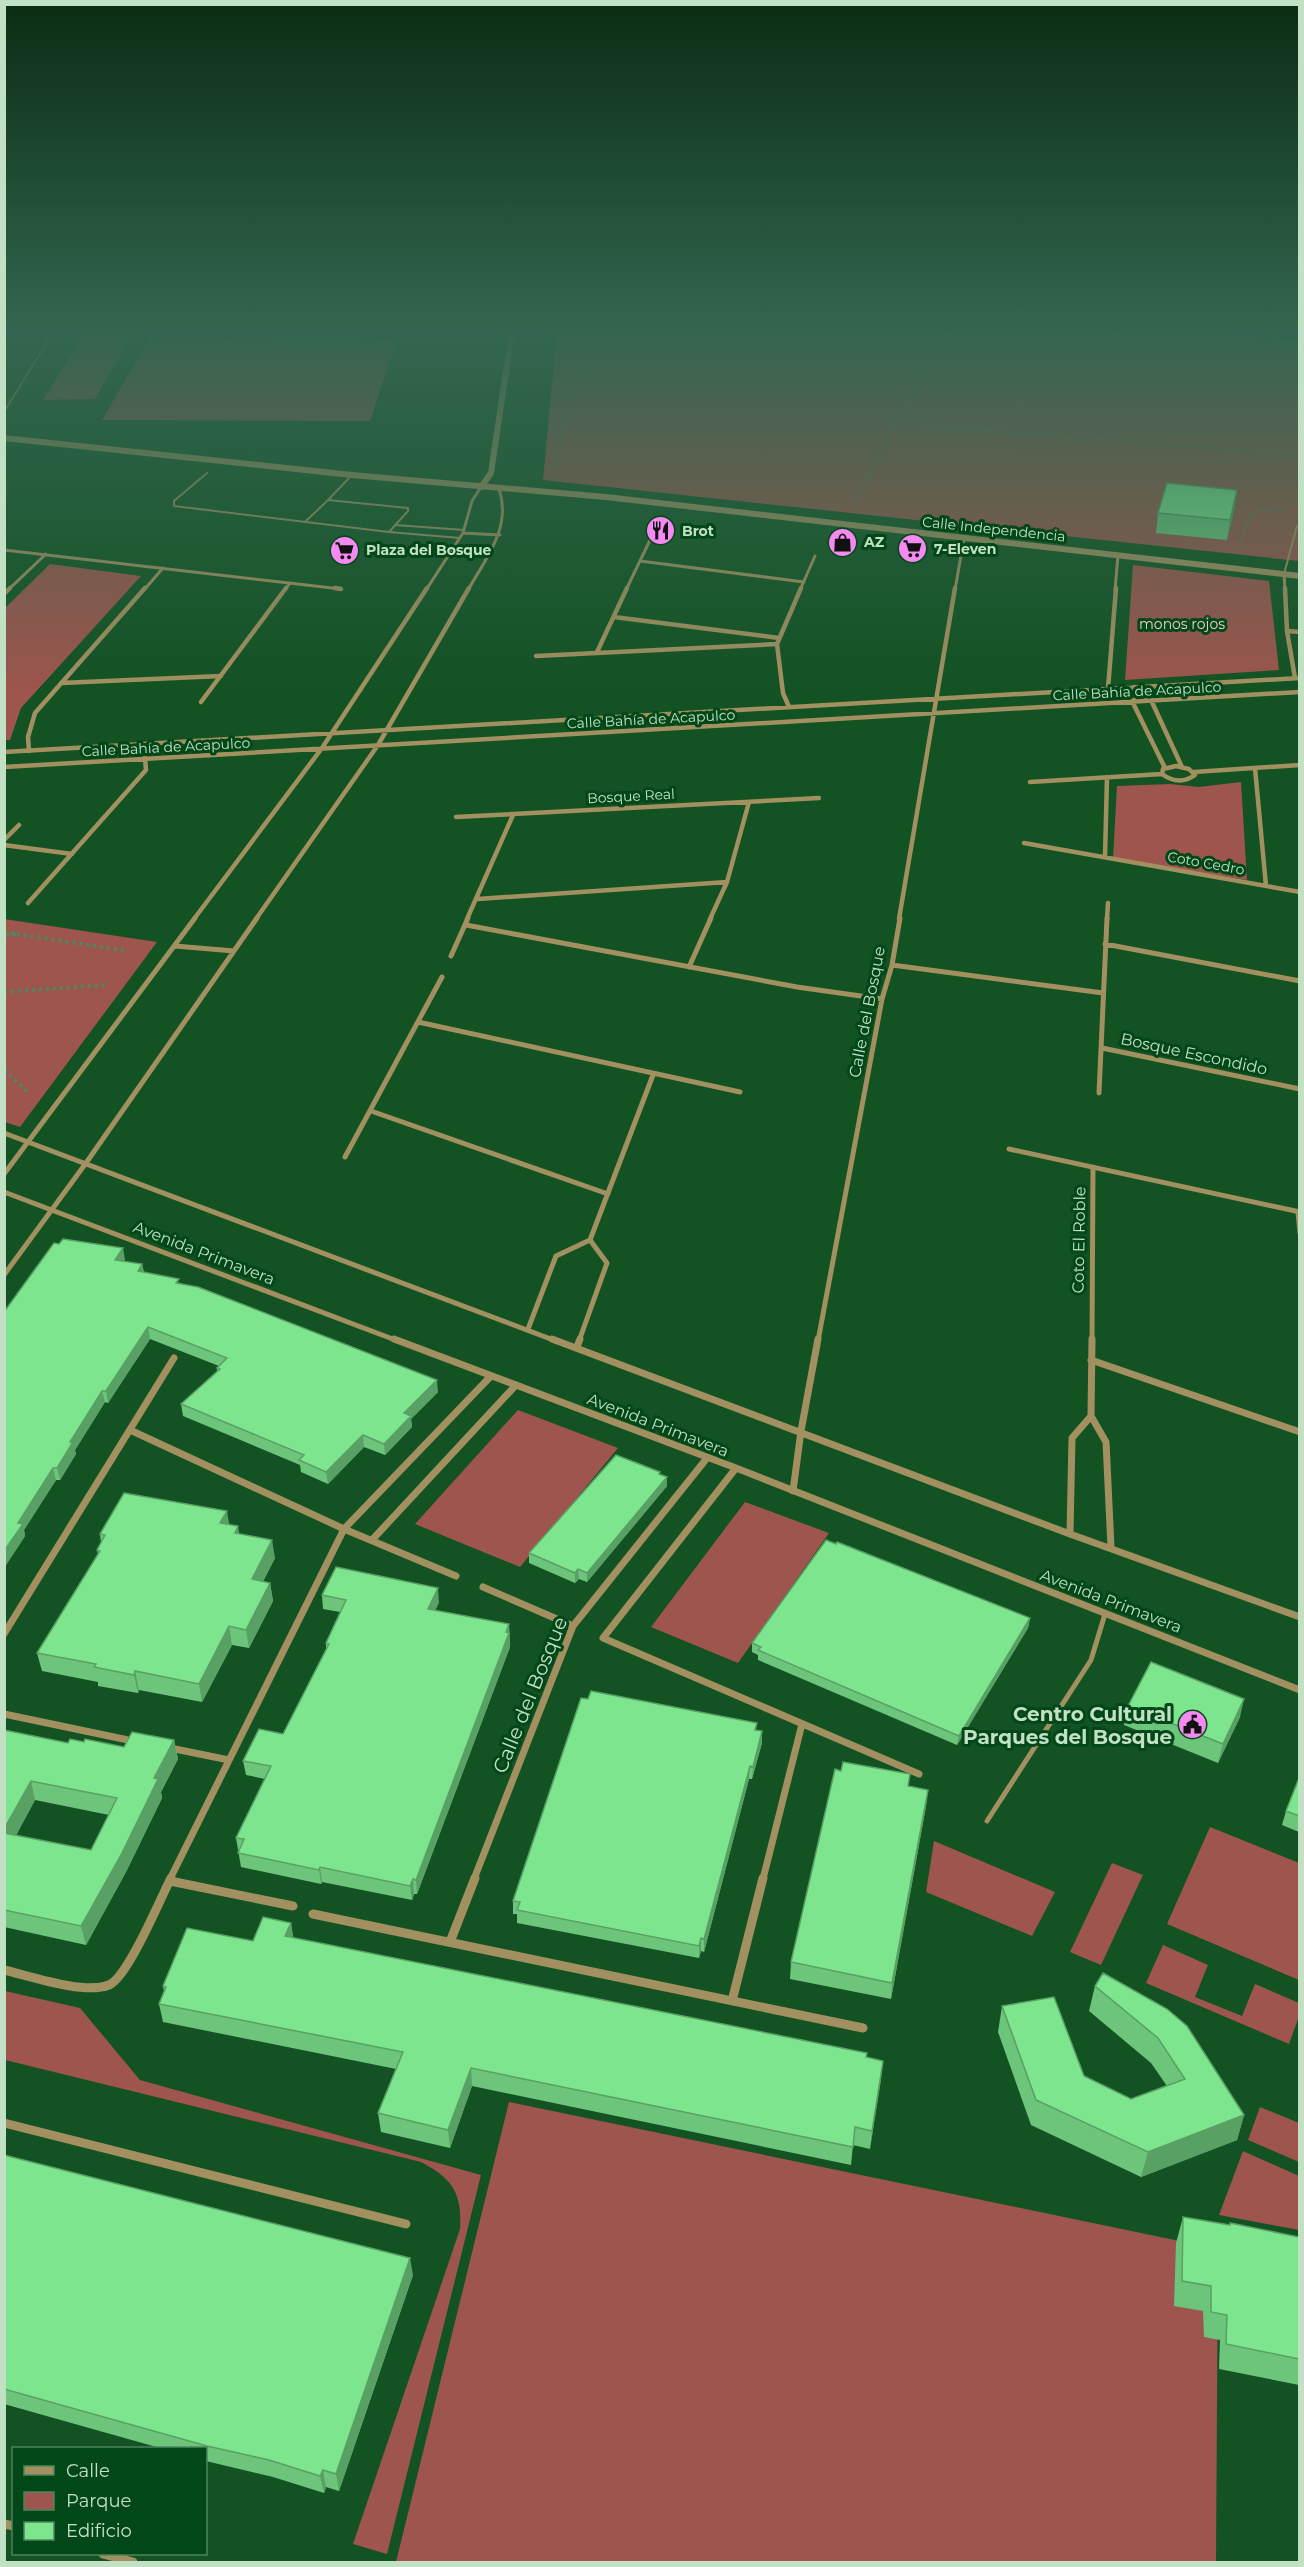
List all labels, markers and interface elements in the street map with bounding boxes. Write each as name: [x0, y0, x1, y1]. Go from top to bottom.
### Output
street label: Calle Independencia: [921, 513, 1067, 545]
restaurant icon: Brot: [645, 515, 677, 547]
place label: Brot: [682, 522, 714, 540]
shop icon: AZ: [827, 526, 859, 558]
place label: AZ: [863, 533, 885, 551]
supermarket icon: 7-Eleven: [897, 533, 929, 565]
supermarket icon: Plaza del Bosque: [329, 534, 361, 566]
place label: 7-Eleven: [934, 540, 996, 558]
place label: Plaza del Bosque: [366, 541, 492, 559]
park label: monos rojos: [1139, 615, 1225, 633]
street label: Calle Bahía de Acapulco: [1052, 678, 1222, 704]
street label: Calle Bahía de Acapulco: [566, 706, 736, 732]
street label: Calle Bahía de Acapulco: [81, 734, 251, 760]
street label: Bosque Real: [587, 785, 675, 807]
street label: Coto Cedro: [1166, 847, 1246, 879]
street label: Calle del Bosque: [845, 945, 889, 1079]
street label: Bosque Escondido: [1119, 1029, 1269, 1079]
street label: Coto El Roble: [1069, 1186, 1089, 1294]
street label: Avenida Primavera: [131, 1217, 277, 1289]
street label: Avenida Primavera: [585, 1389, 731, 1461]
street label: Avenida Primavera: [1038, 1565, 1184, 1637]
street label: Calle del Bosque: [488, 1613, 572, 1777]
place label: Centro Cultural Parques del Bosque: [963, 1702, 1172, 1749]
public building icon: Centro Cultural Parques del Bosque: [1177, 1709, 1209, 1741]
legend: [12, 2447, 207, 2555]
text: Calle: [66, 2460, 110, 2482]
text: Parque: [66, 2490, 132, 2512]
text: Edificio: [66, 2520, 132, 2542]

